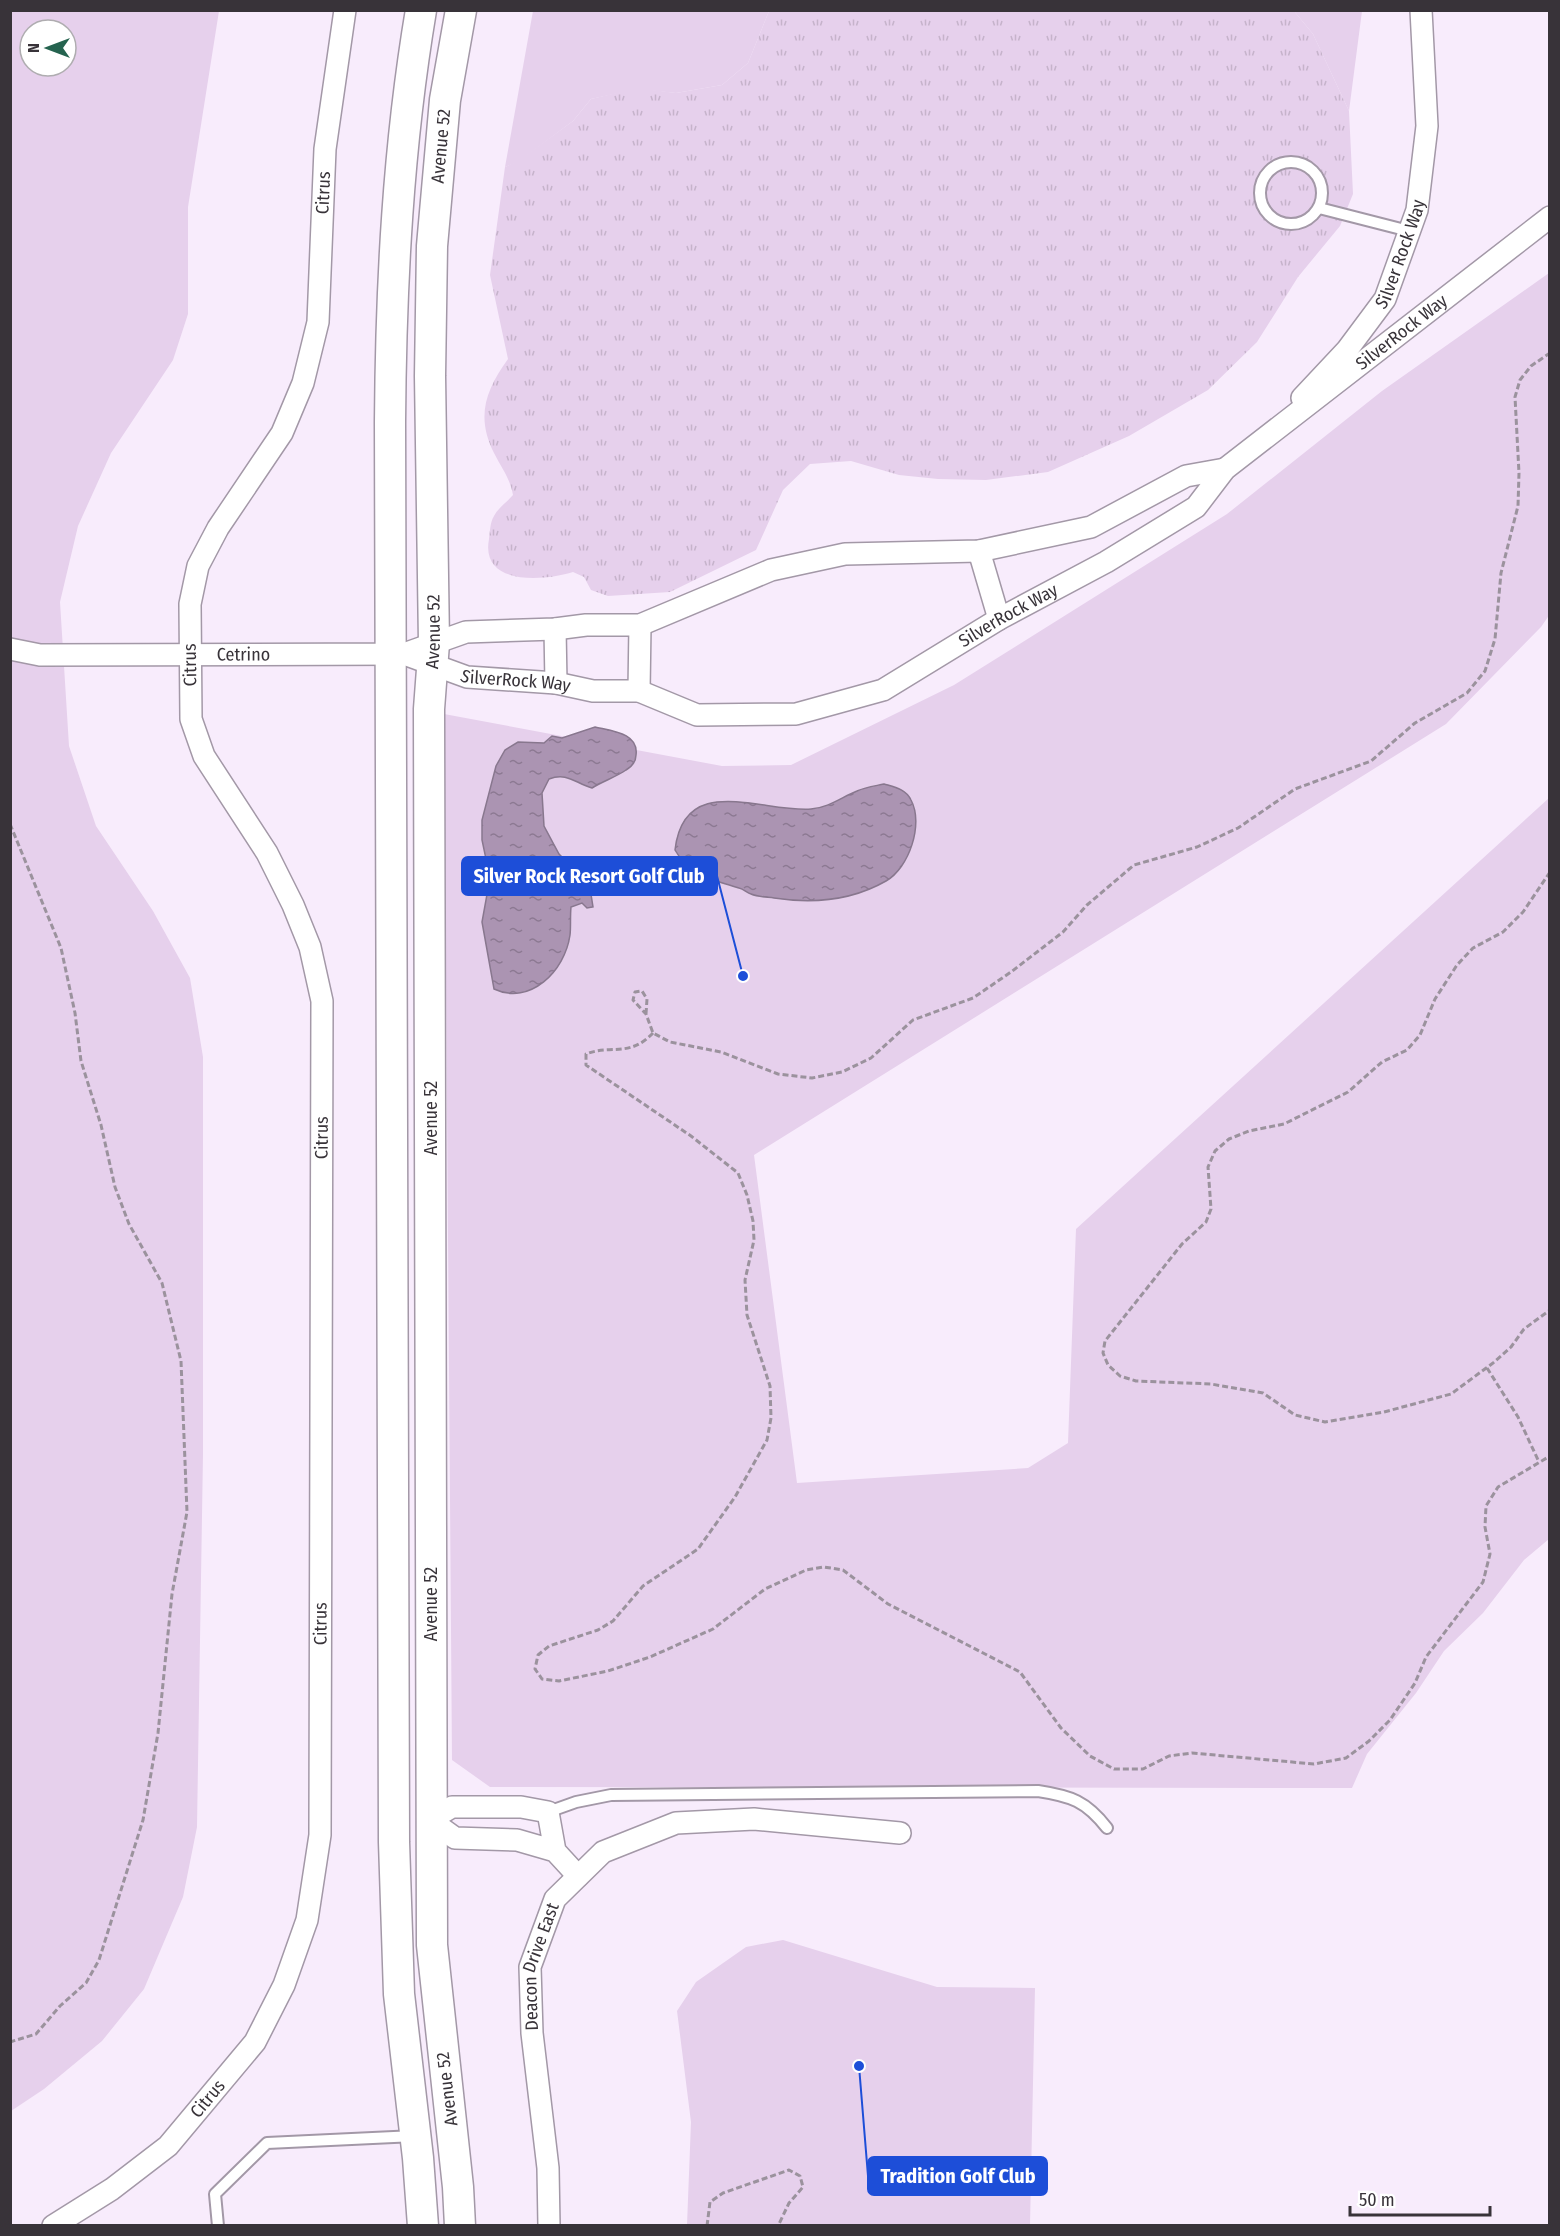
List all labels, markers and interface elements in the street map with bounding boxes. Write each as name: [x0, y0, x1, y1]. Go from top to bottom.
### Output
north arrow: [18, 18, 78, 78]
text: N: [24, 43, 43, 53]
street label: Avenue 52: [427, 108, 455, 184]
street label: Citrus: [311, 171, 335, 215]
street label: Silver Rock Way: [1370, 199, 1429, 313]
street label: SilverRock Way: [1351, 290, 1452, 375]
street label: SilverRock Way: [955, 579, 1061, 652]
street label: Avenue 52: [421, 594, 445, 670]
street label: Citrus: [179, 643, 201, 687]
street label: Cetrino: [217, 643, 270, 666]
street label: SilverRock Way: [457, 665, 573, 697]
callout: Silver Rock Resort Golf Club: [462, 857, 717, 895]
text: Silver Rock Resort Golf Club: [473, 864, 705, 888]
street label: Avenue 52: [420, 1081, 442, 1155]
street label: Citrus: [311, 1116, 333, 1159]
street label: Avenue 52: [420, 1567, 442, 1641]
street label: Citrus: [309, 1602, 332, 1645]
street label: Deacon Drive East: [518, 1899, 564, 2031]
street label: Avenue 52: [432, 2051, 462, 2127]
street label: Citrus: [185, 2075, 230, 2122]
callout: Tradition Golf Club: [868, 2157, 1047, 2195]
text: Tradition Golf Club: [880, 2164, 1036, 2188]
scale bar: [1350, 2179, 1490, 2217]
text: 50 m: [1359, 2189, 1395, 2211]

